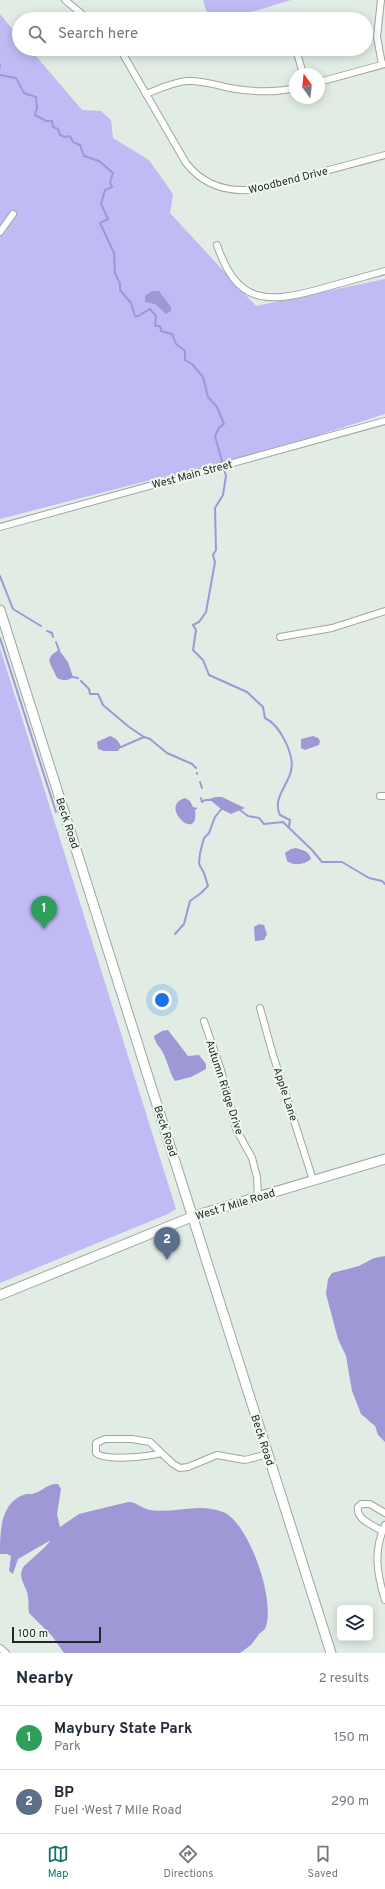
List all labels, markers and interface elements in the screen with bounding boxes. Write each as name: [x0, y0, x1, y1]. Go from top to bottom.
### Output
search box: [12, 12, 373, 56]
icon: search: [26, 23, 48, 45]
text: Search here: [58, 25, 138, 44]
north arrow: [289, 68, 325, 104]
street label: Woodbend Drive: [247, 164, 330, 198]
street label: West Main Street: [150, 457, 234, 492]
street label: Beck Road: [52, 796, 82, 851]
pin: 1: [31, 896, 57, 929]
your location: [152, 990, 172, 1010]
street label: Autumn Ridge Drive: [202, 1038, 246, 1137]
street label: Apple Lane: [270, 1066, 300, 1123]
street label: Beck Road: [150, 1104, 180, 1159]
street label: West 7 Mile Road: [194, 1186, 277, 1224]
pin: 2: [154, 1227, 180, 1260]
street label: Beck Road: [247, 1413, 277, 1468]
map controls: [337, 1605, 373, 1641]
button: layers: [337, 1605, 373, 1641]
scale bar: [12, 1625, 101, 1644]
text: 100 m: [18, 1627, 48, 1641]
text: Nearby: [16, 1668, 73, 1690]
text: 2 results: [319, 1671, 369, 1687]
text: Maybury State Park: [54, 1720, 192, 1739]
text: 1: [26, 1730, 32, 1746]
text: 150 m: [334, 1730, 369, 1746]
text: Park: [54, 1739, 81, 1755]
text: BP: [54, 1784, 74, 1803]
text: 2: [25, 1794, 33, 1810]
text: 290 m: [331, 1794, 369, 1810]
text: Fuel · West 7 Mile Road: [54, 1803, 182, 1819]
tab: Map: [47, 1843, 69, 1881]
tab: Directions: [163, 1843, 213, 1881]
tab: Saved: [308, 1843, 338, 1881]

